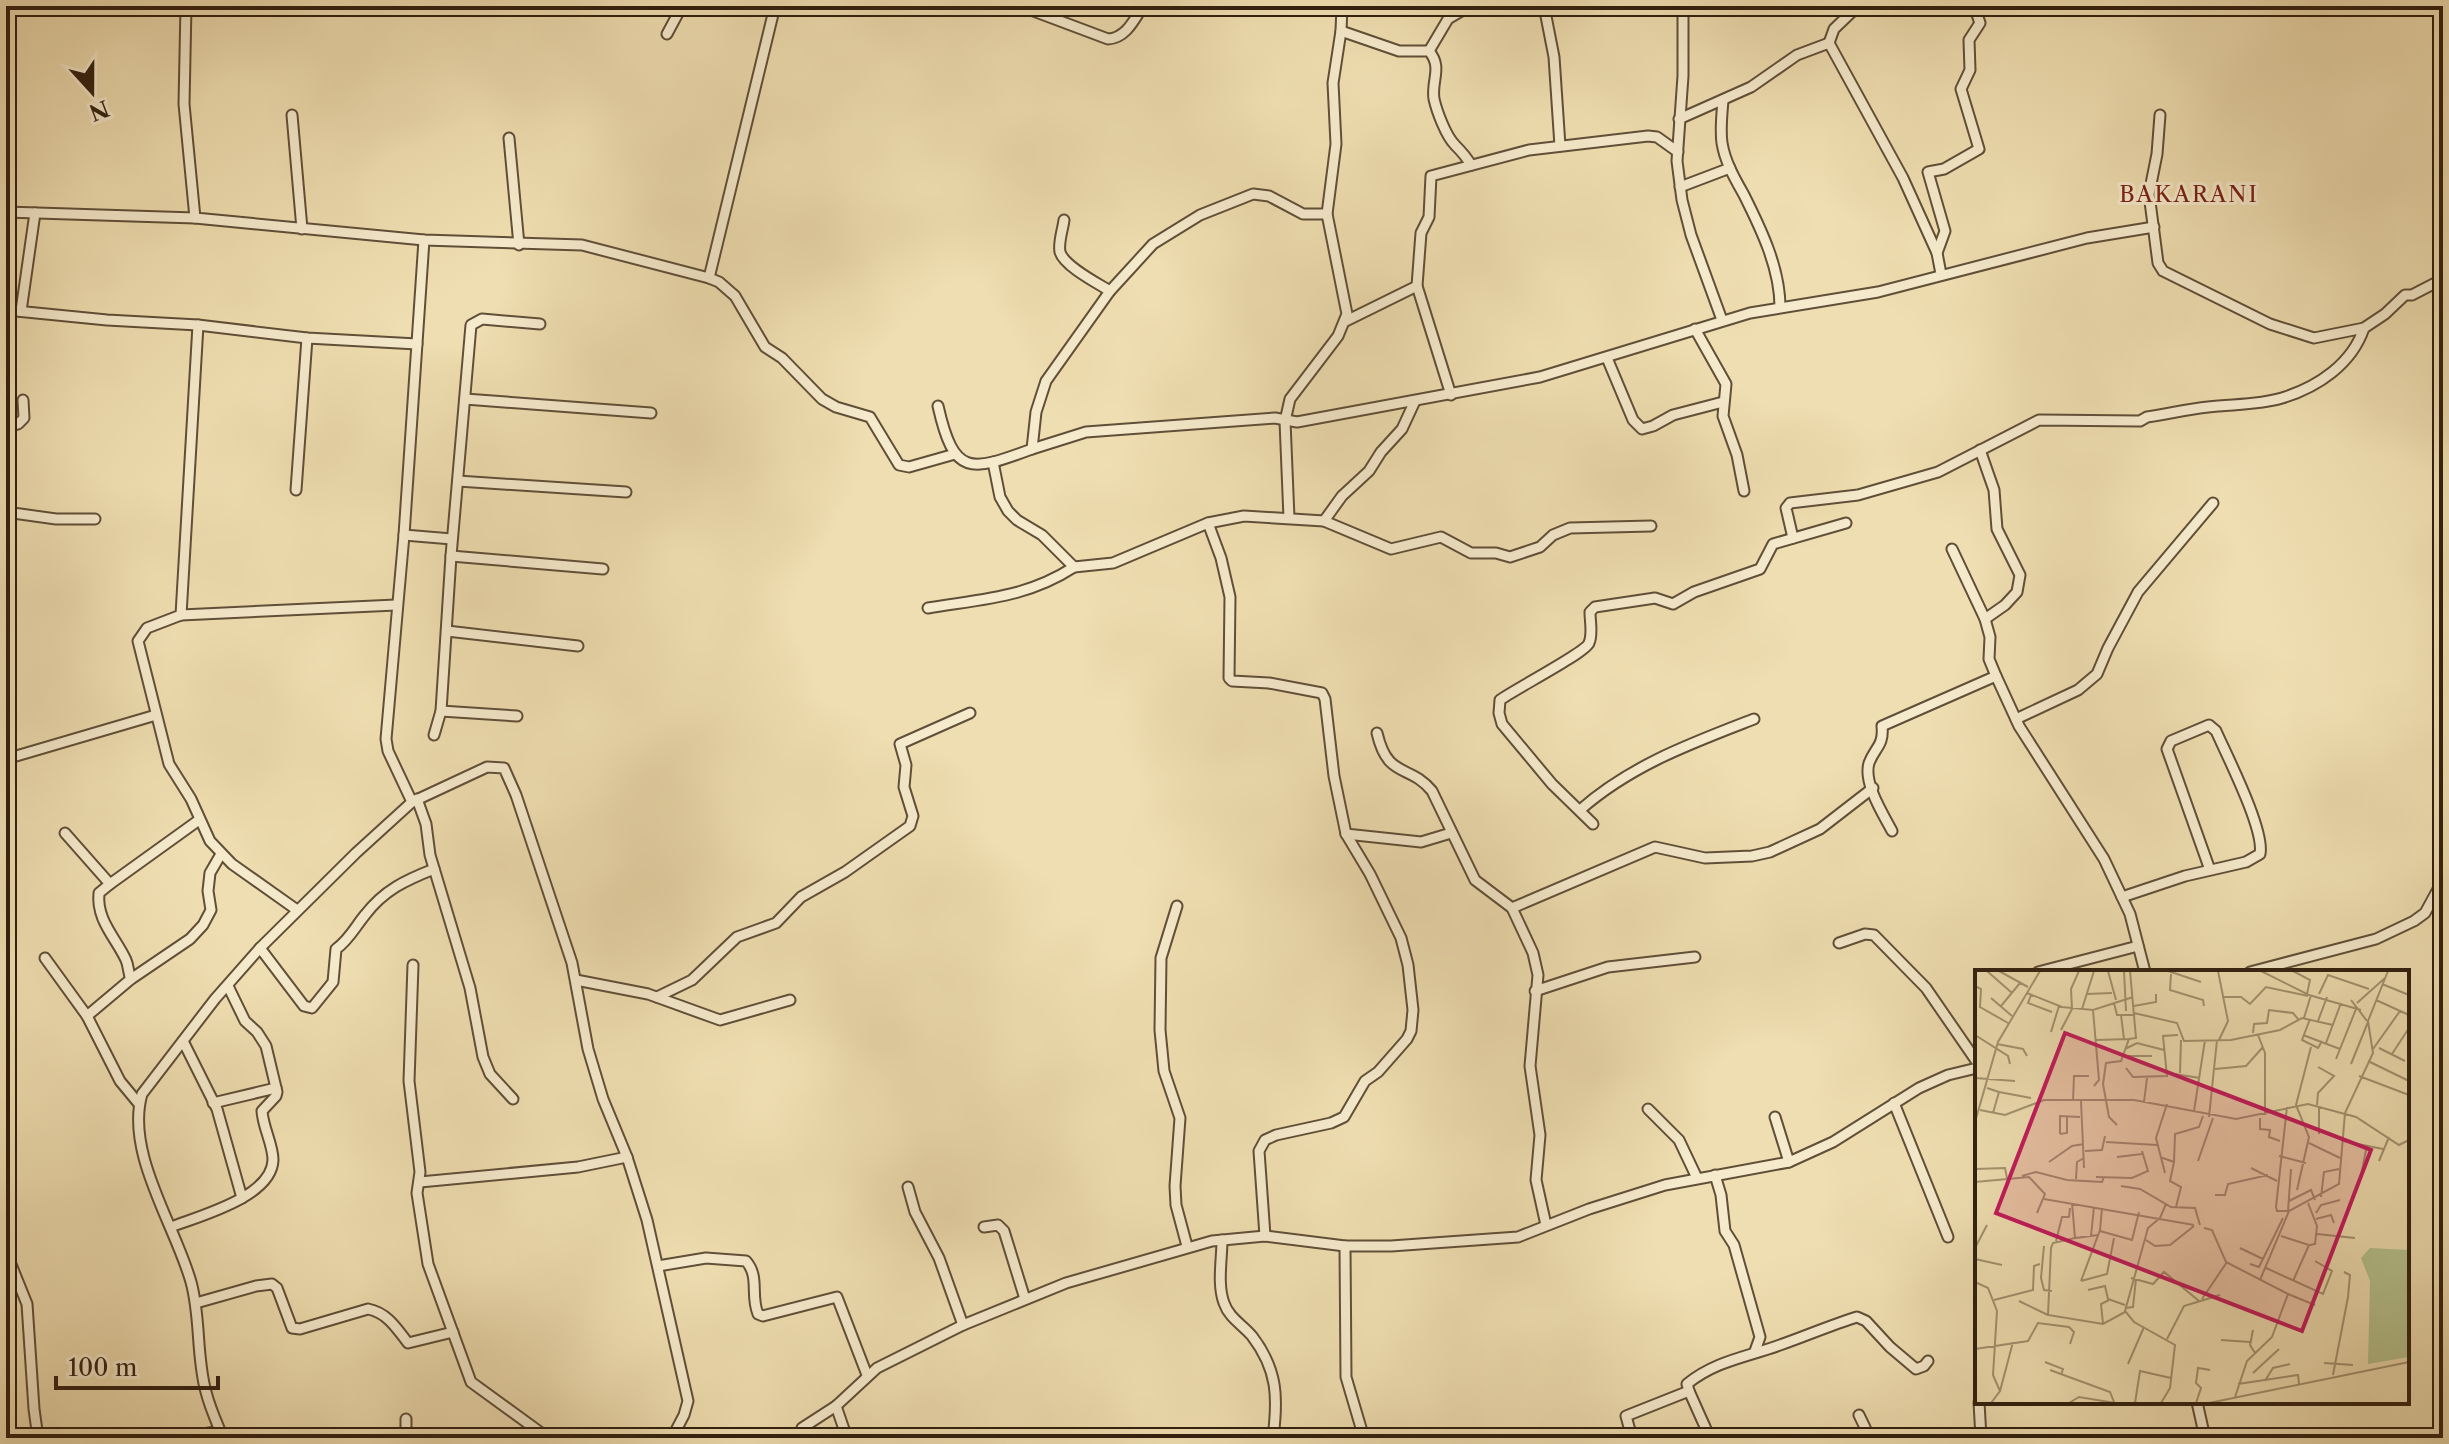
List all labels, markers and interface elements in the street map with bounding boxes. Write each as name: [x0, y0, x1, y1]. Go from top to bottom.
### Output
north arrow: [52, 52, 132, 132]
text: N: [85, 94, 113, 126]
district label: BAKARANI: [2119, 181, 2259, 208]
inset map: [1975, 970, 2409, 1404]
scale bar: [56, 1340, 218, 1390]
text: 100 m: [68, 1353, 137, 1382]

